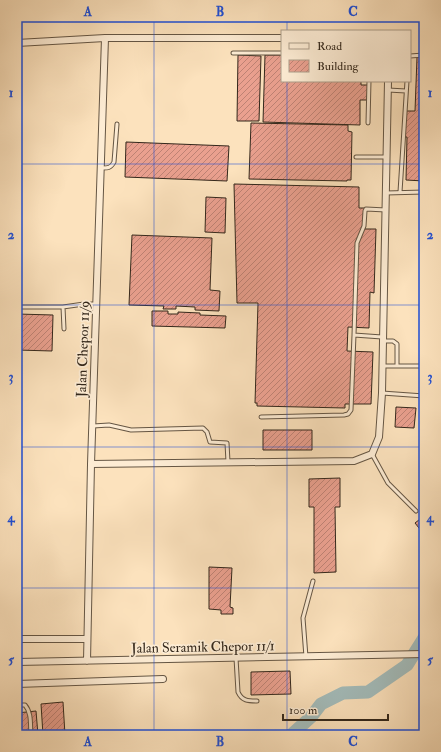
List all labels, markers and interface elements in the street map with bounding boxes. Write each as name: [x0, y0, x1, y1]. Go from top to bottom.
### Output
text: A: [83, 4, 93, 20]
text: B: [216, 4, 224, 20]
text: C: [348, 4, 358, 20]
legend: [281, 30, 411, 82]
text: Road: [317, 39, 342, 54]
text: Building: [317, 59, 360, 74]
text: 1: [9, 85, 14, 101]
text: 1: [428, 85, 433, 101]
text: 2: [8, 227, 15, 243]
text: 2: [427, 227, 434, 243]
street label: Jalan Chepor 11/9: [73, 300, 94, 399]
text: 3: [9, 369, 14, 385]
text: 3: [428, 369, 433, 385]
text: 4: [6, 510, 15, 526]
text: 4: [425, 510, 434, 526]
street label: Jalan Seramik Chepor 11/1: [130, 637, 275, 658]
text: 5: [8, 652, 14, 668]
text: 5: [427, 652, 433, 668]
scale bar: [283, 696, 388, 722]
text: 100 m: [289, 703, 318, 718]
text: A: [83, 734, 93, 750]
text: B: [216, 734, 224, 750]
text: C: [348, 734, 358, 750]

